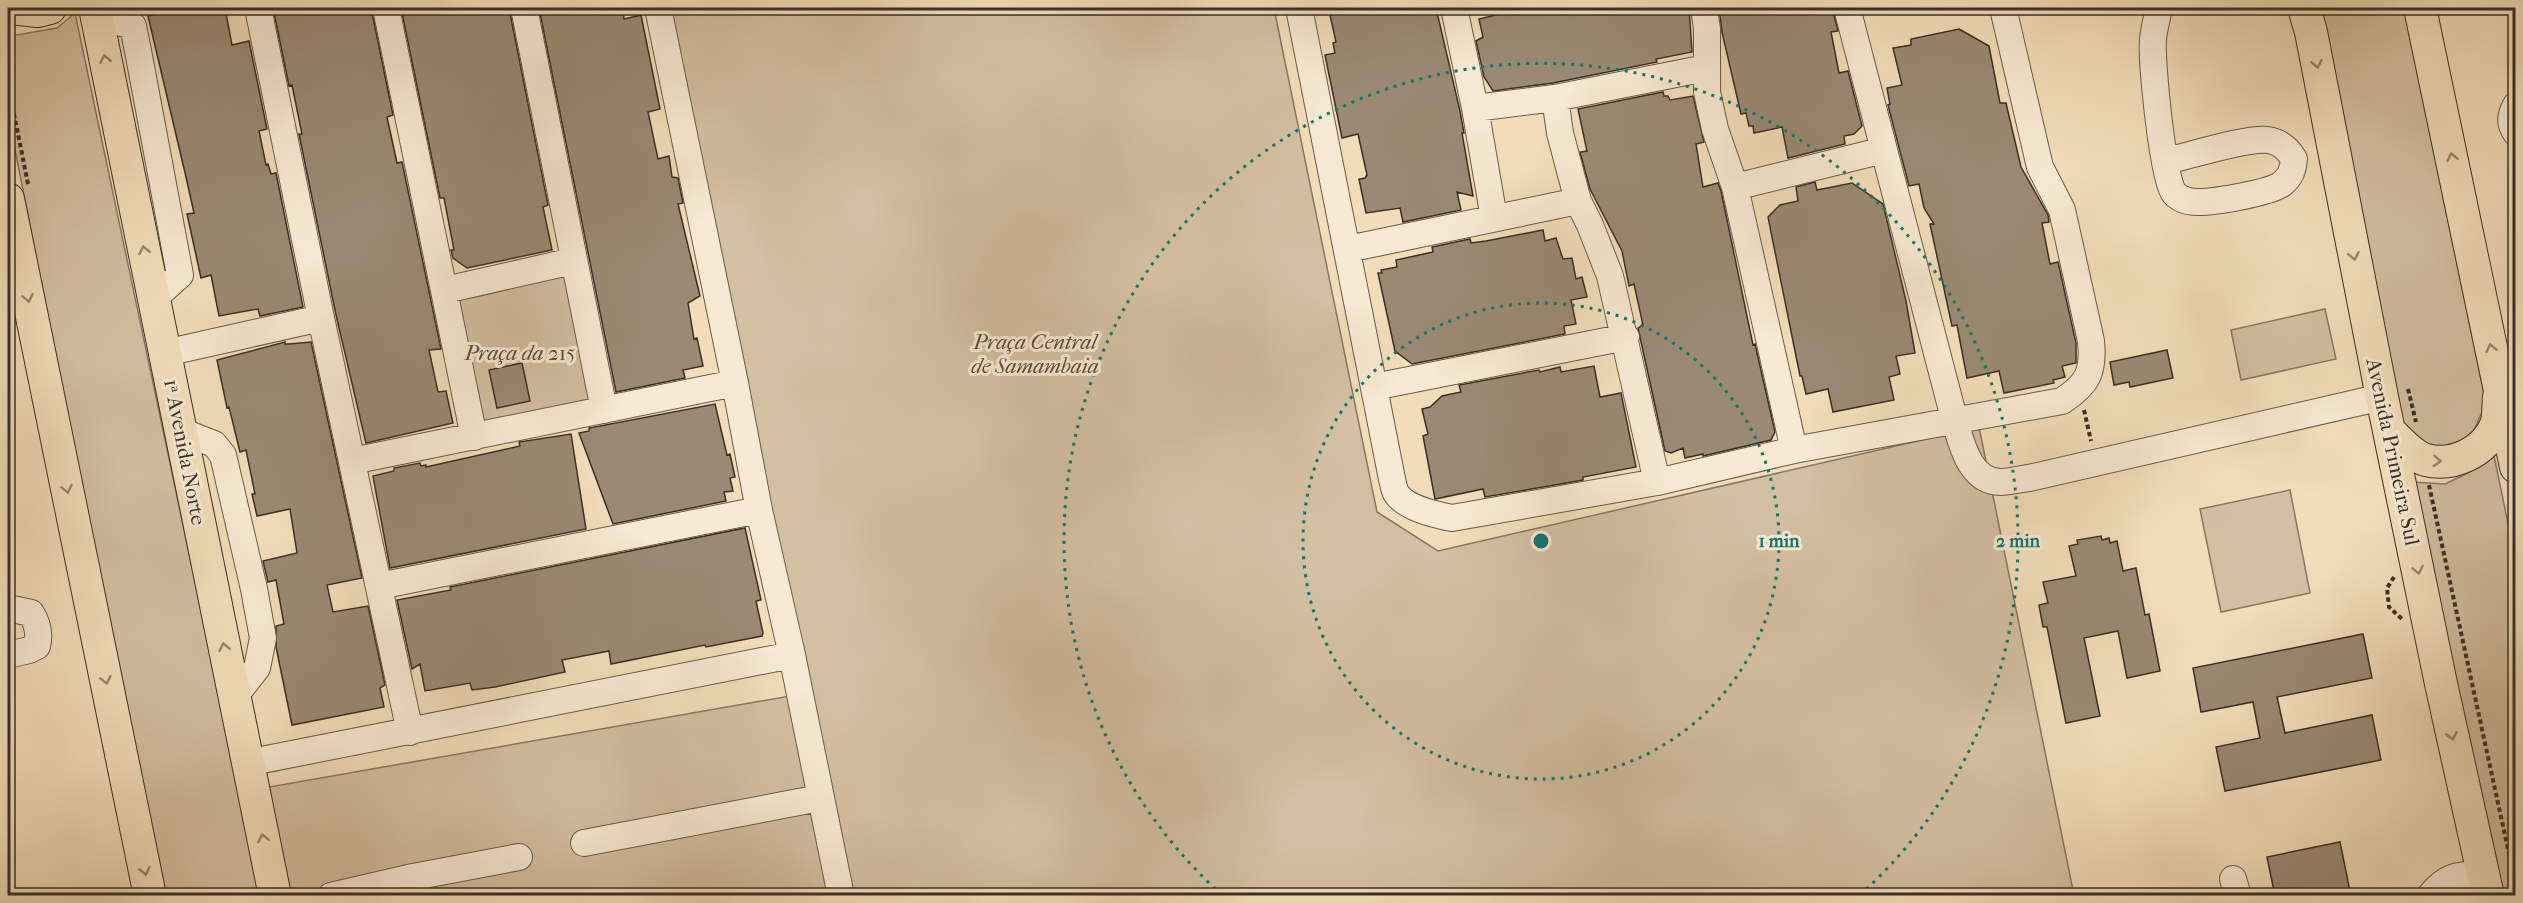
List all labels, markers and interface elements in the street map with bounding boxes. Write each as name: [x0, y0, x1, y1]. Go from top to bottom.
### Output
one-way arrow: [99, 54, 112, 64]
one-way arrow: [2310, 59, 2323, 69]
one-way arrow: [2446, 152, 2459, 162]
one-way arrow: [138, 246, 151, 256]
one-way arrow: [2347, 251, 2360, 261]
one-way arrow: [21, 292, 34, 302]
park label: Praça Central de Samambaia: [971, 330, 1100, 378]
park label: Praça da 215: [464, 341, 575, 365]
one-way arrow: [2486, 343, 2499, 353]
street label: Avenida Primeira Sul: [2361, 355, 2425, 548]
street label: 1ᵃ Avenida Norte: [159, 377, 211, 527]
one-way arrow: [2432, 454, 2441, 467]
one-way arrow: [60, 483, 73, 493]
centre of rings: [1531, 531, 1551, 551]
text: 1 min: [1758, 531, 1800, 552]
text: 2 min: [1996, 531, 2040, 552]
one-way arrow: [2411, 565, 2424, 575]
one-way arrow: [218, 642, 231, 652]
one-way arrow: [99, 674, 112, 684]
one-way arrow: [2445, 730, 2458, 740]
one-way arrow: [257, 834, 270, 844]
one-way arrow: [138, 865, 151, 875]

